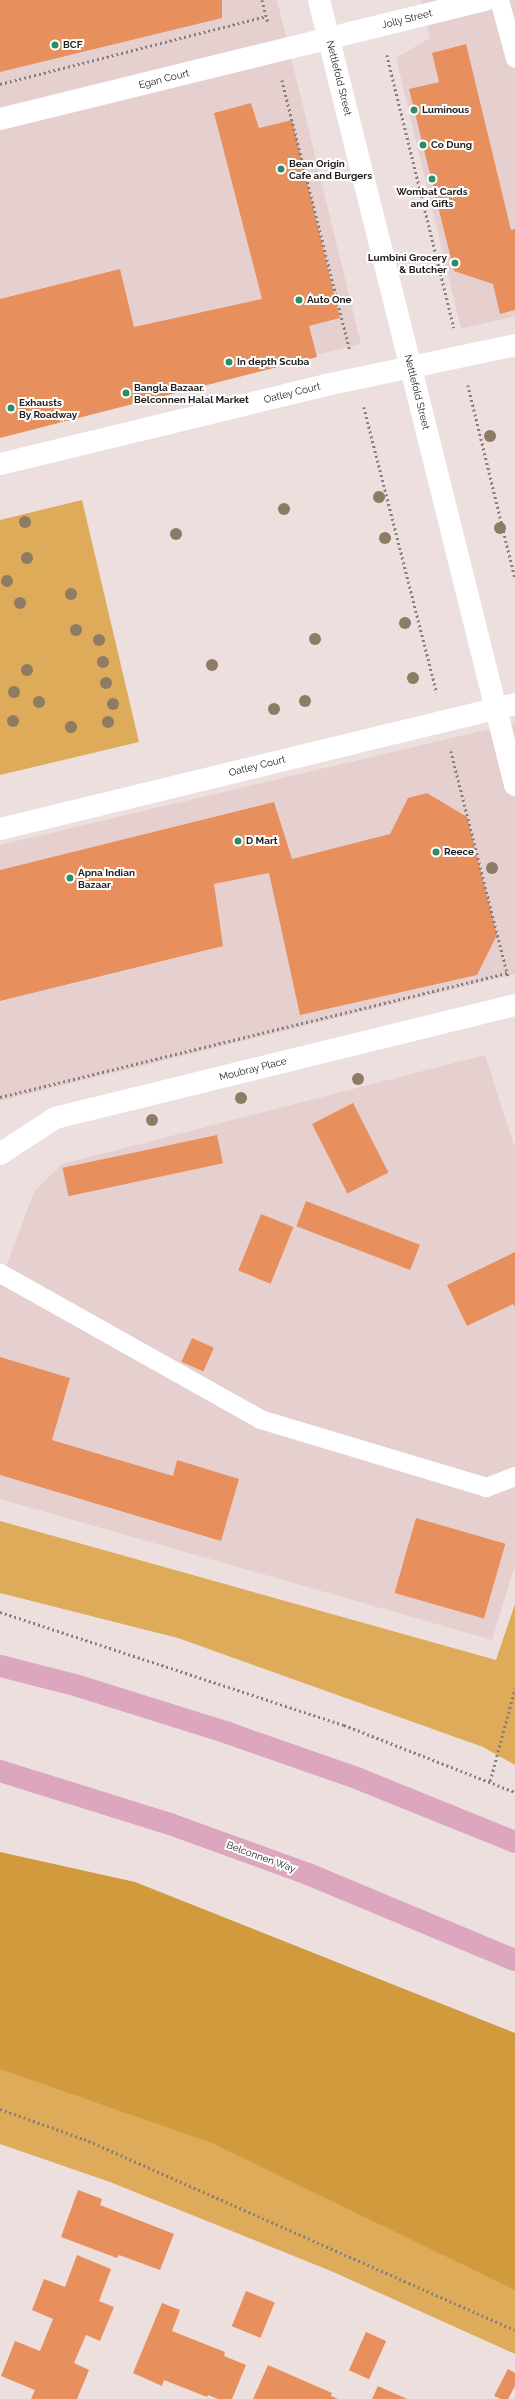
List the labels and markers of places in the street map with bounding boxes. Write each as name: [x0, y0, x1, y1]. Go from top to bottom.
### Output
place label: BCF: [63, 39, 82, 51]
marker: BCF: [50, 40, 60, 50]
place label: Luminous: [422, 104, 469, 116]
marker: Luminous: [409, 105, 419, 115]
place label: Co Dung: [431, 139, 472, 151]
marker: Co Dung: [418, 140, 428, 150]
place label: Bean Origin Cafe and Burgers: [289, 157, 372, 180]
marker: Bean Origin Cafe and Burgers: [276, 164, 286, 174]
marker: Wombat Cards and Gifts: [427, 174, 437, 184]
place label: Wombat Cards and Gifts: [396, 185, 468, 208]
place label: Lumbini Grocery & Butcher: [368, 251, 447, 274]
marker: Lumbini Grocery & Butcher: [450, 258, 460, 268]
place label: Auto One: [307, 294, 352, 306]
marker: Auto One: [294, 295, 304, 305]
place label: In depth Scuba: [237, 356, 309, 368]
marker: In depth Scuba: [224, 357, 234, 367]
place label: Bangla Bazaar. Belconnen Halal Market: [134, 381, 249, 404]
marker: Bangla Bazaar. Belconnen Halal Market: [121, 388, 131, 398]
place label: Exhausts By Roadway: [19, 396, 78, 420]
marker: Exhausts By Roadway: [6, 403, 16, 413]
place label: D Mart: [246, 835, 278, 847]
marker: D Mart: [233, 836, 243, 846]
place label: Reece: [444, 846, 474, 858]
marker: Reece: [431, 847, 441, 857]
place label: Apna Indian Bazaar: [78, 866, 135, 890]
marker: Apna Indian Bazaar: [65, 873, 75, 883]

